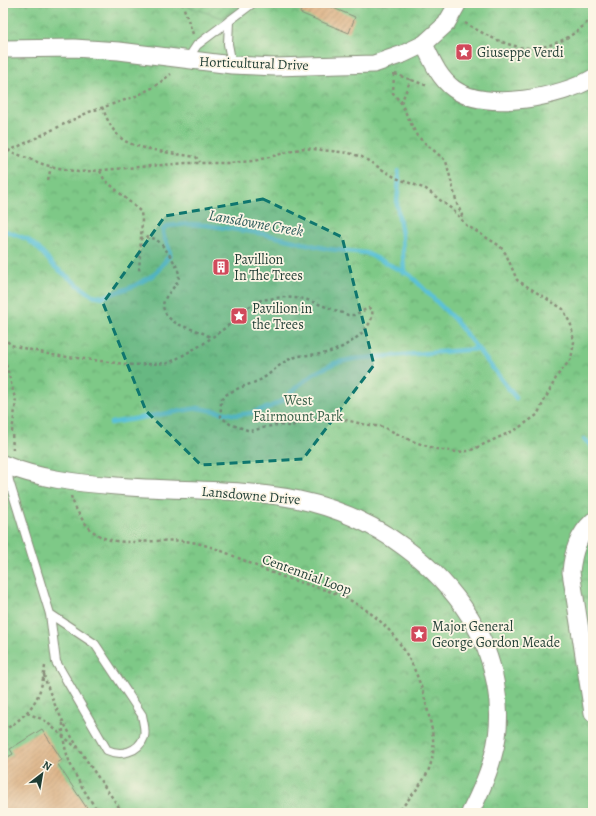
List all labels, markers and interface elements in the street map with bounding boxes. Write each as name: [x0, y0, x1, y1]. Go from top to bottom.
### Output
place icon: Giuseppe Verdi: [454, 42, 474, 62]
place label: Giuseppe Verdi: [477, 43, 564, 62]
street label: Horticultural Drive: [199, 52, 309, 75]
water label: Lansdowne Creek: [207, 205, 305, 241]
place label: Pavillion In The Trees: [234, 250, 303, 285]
building icon: Pavillion In The Trees: [211, 257, 231, 277]
place label: Pavilion in the Trees: [252, 299, 313, 334]
place icon: Pavilion in the Trees: [229, 306, 249, 326]
park label: West Fairmount Park: [253, 391, 343, 426]
street label: Lansdowne Drive: [201, 482, 301, 509]
street label: Centennial Loop: [260, 550, 354, 599]
place label: Major General George Gordon Meade: [432, 617, 560, 652]
place icon: Major General George Gordon Meade: [409, 624, 429, 644]
north arrow: [22, 754, 62, 794]
text: N: [40, 757, 54, 774]

